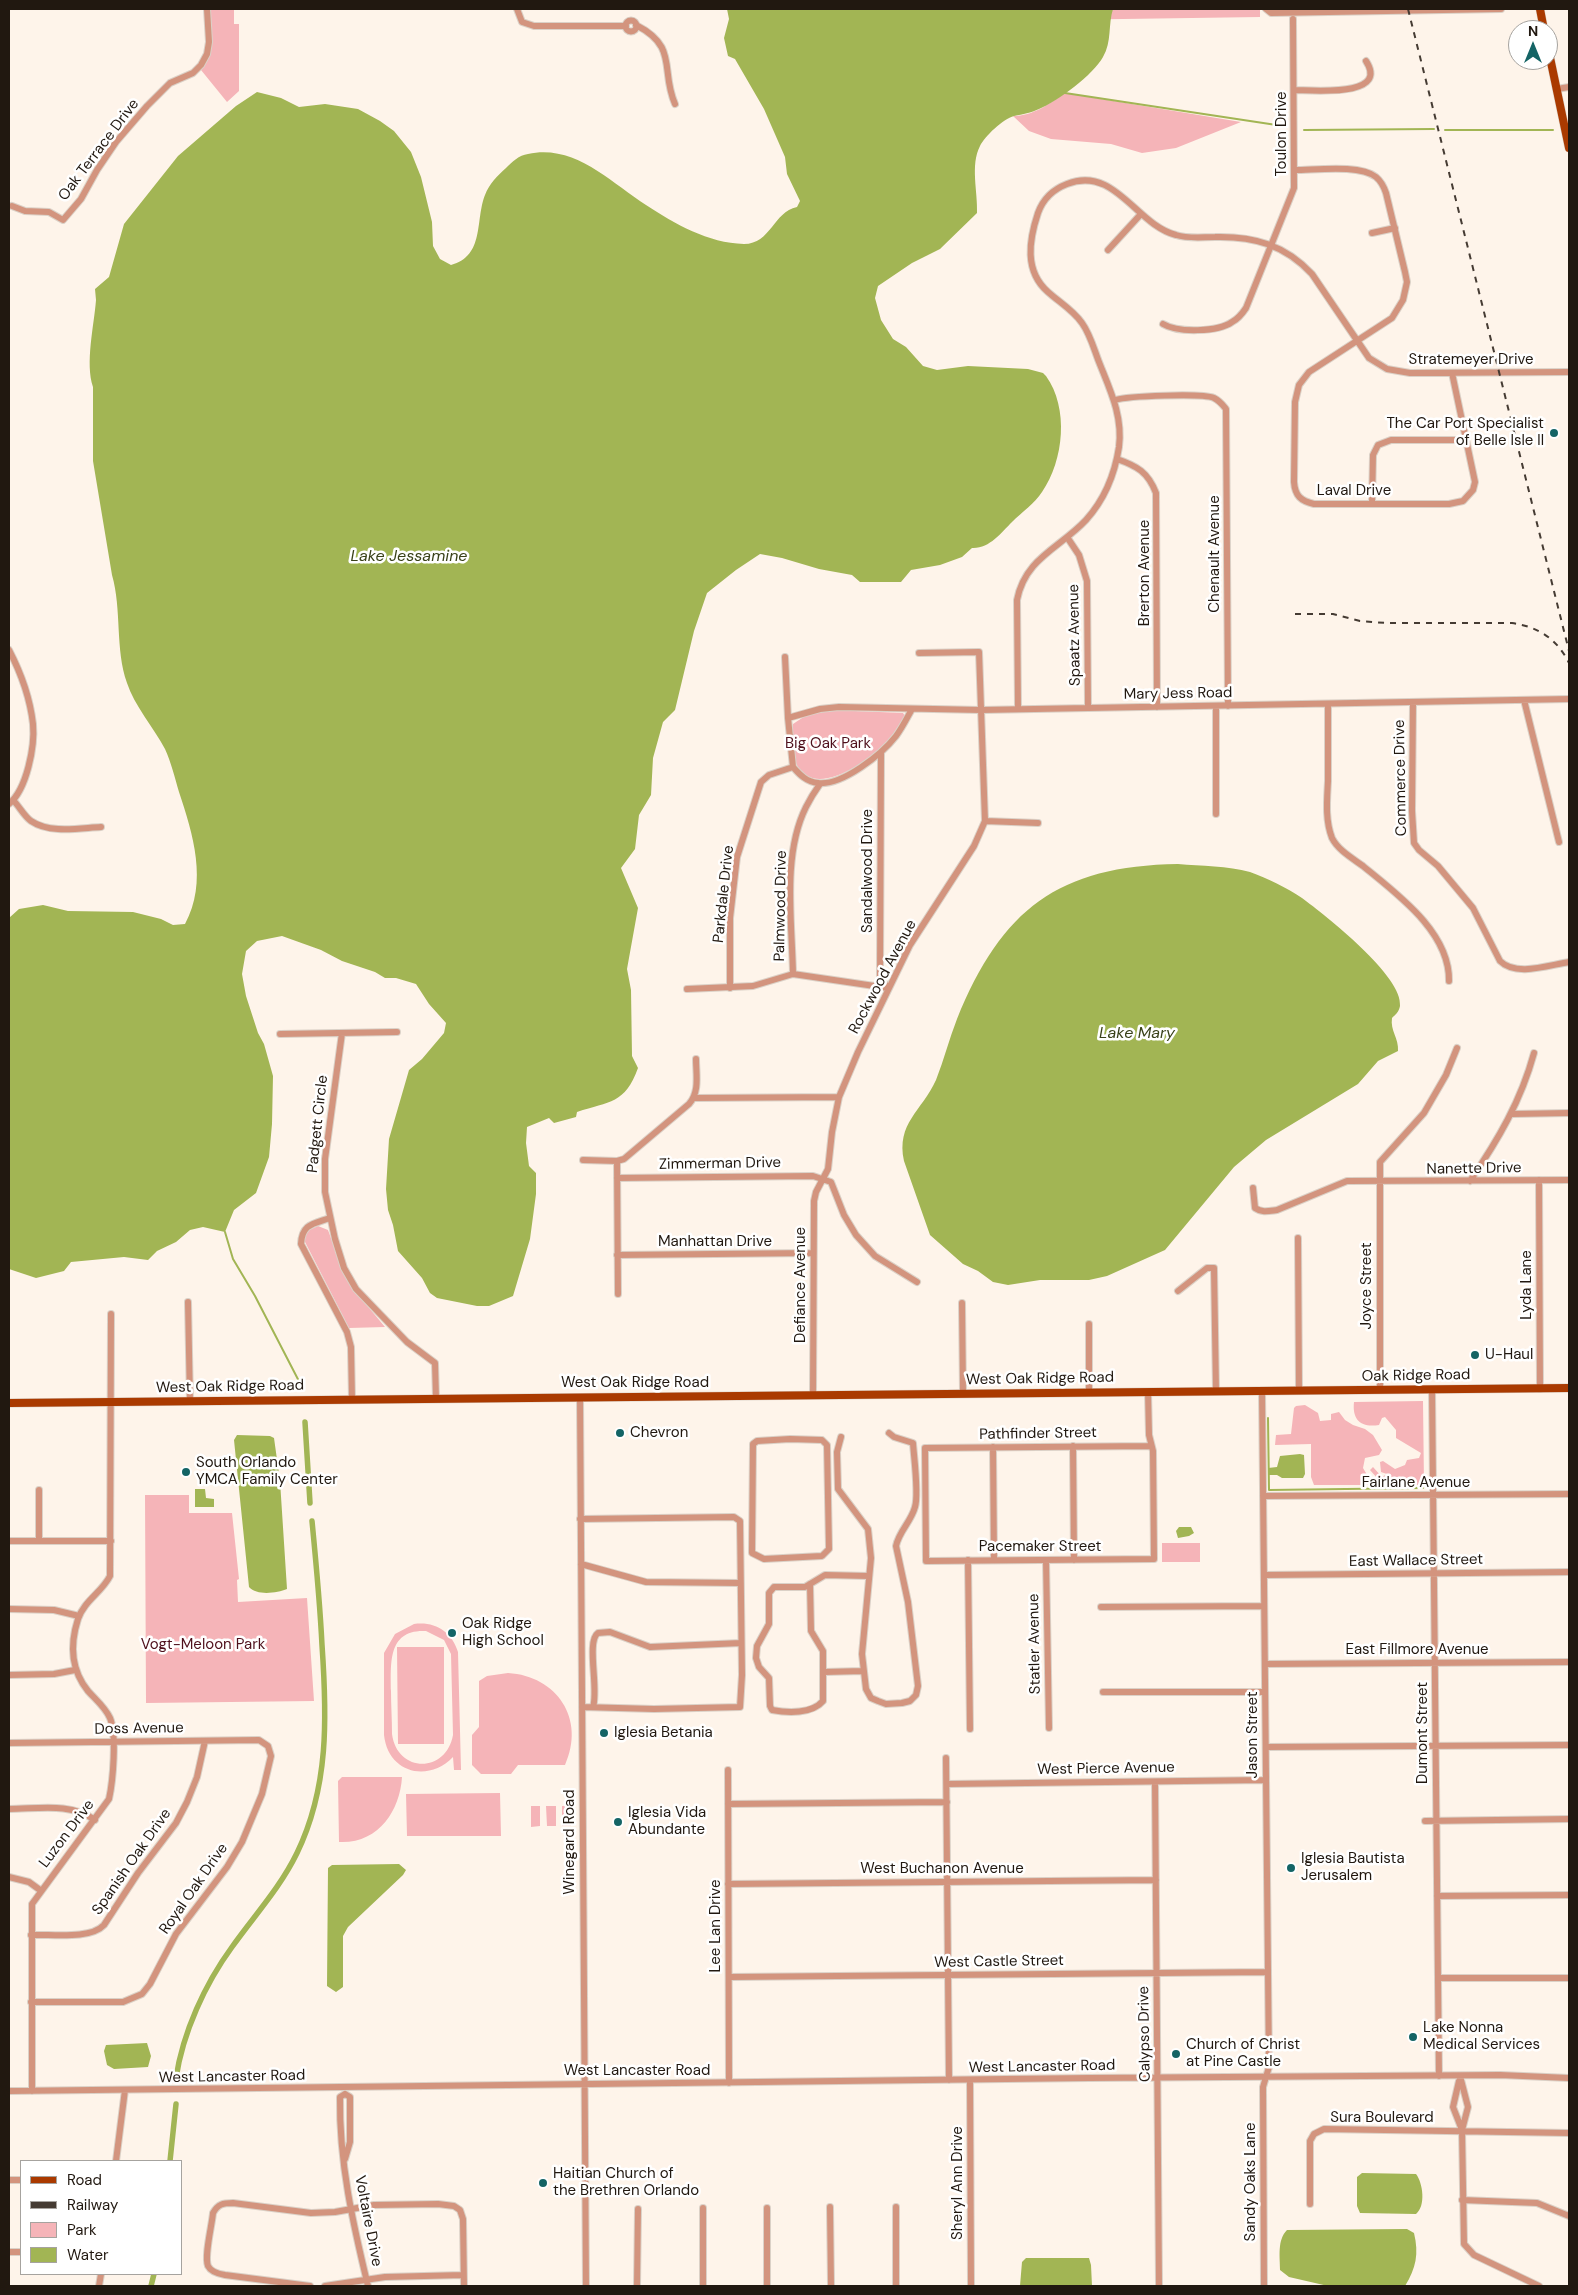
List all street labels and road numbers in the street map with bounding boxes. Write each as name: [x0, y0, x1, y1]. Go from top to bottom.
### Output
street label: Toulon Drive: [1273, 92, 1291, 176]
street label: Oak Terrace Drive: [55, 96, 143, 204]
street label: Stratemeyer Drive: [1408, 351, 1534, 369]
street label: Laval Drive: [1317, 482, 1391, 500]
street label: Chenault Avenue: [1206, 495, 1224, 613]
street label: Brerton Avenue: [1136, 520, 1154, 626]
street label: Spaatz Avenue: [1065, 584, 1085, 686]
street label: Mary Jess Road: [1124, 684, 1232, 704]
street label: Commerce Drive: [1391, 719, 1411, 837]
street label: Sandalwood Drive: [859, 809, 877, 933]
street label: Parkdale Drive: [710, 844, 738, 944]
street label: Palmwood Drive: [771, 850, 791, 962]
street label: Rockwood Avenue: [845, 917, 921, 1037]
street label: Padgett Circle: [304, 1074, 332, 1174]
street label: Zimmerman Drive: [659, 1154, 781, 1174]
street label: Nanette Drive: [1426, 1159, 1522, 1179]
street label: Defiance Avenue: [792, 1227, 810, 1343]
street label: Manhattan Drive: [658, 1233, 772, 1251]
street label: Joyce Street: [1358, 1242, 1376, 1330]
street label: Lyda Lane: [1518, 1250, 1536, 1320]
street label: Oak Ridge Road: [1361, 1366, 1471, 1386]
street label: West Oak Ridge Road: [966, 1369, 1114, 1389]
street label: West Oak Ridge Road: [561, 1374, 709, 1392]
street label: West Oak Ridge Road: [156, 1377, 304, 1397]
street label: Pathfinder Street: [979, 1424, 1097, 1444]
street label: Fairlane Avenue: [1362, 1474, 1470, 1492]
street label: Pacemaker Street: [979, 1538, 1101, 1556]
street label: East Wallace Street: [1349, 1551, 1483, 1571]
street label: Statler Avenue: [1025, 1593, 1045, 1695]
street label: East Fillmore Avenue: [1345, 1641, 1489, 1659]
street label: Dumont Street: [1414, 1682, 1432, 1784]
street label: Jason Street: [1244, 1691, 1262, 1779]
street label: Doss Avenue: [94, 1719, 184, 1739]
street label: West Pierce Avenue: [1037, 1759, 1175, 1779]
street label: Winegard Road: [561, 1789, 579, 1895]
street label: Luzon Drive: [36, 1796, 98, 1872]
street label: Spanish Oak Drive: [89, 1805, 175, 1919]
street label: Royal Oak Drive: [156, 1840, 232, 1938]
street label: West Buchanon Avenue: [860, 1860, 1024, 1878]
street label: Lee Lan Drive: [707, 1880, 725, 1972]
street label: West Castle Street: [934, 1952, 1064, 1972]
street label: Calypso Drive: [1135, 1986, 1155, 2082]
street label: West Lancaster Road: [969, 2057, 1115, 2077]
street label: West Lancaster Road: [564, 2062, 710, 2080]
street label: West Lancaster Road: [159, 2067, 305, 2087]
street label: Sura Boulevard: [1330, 2109, 1434, 2127]
street label: Sandy Oaks Lane: [1242, 2123, 1260, 2241]
street label: Sheryl Ann Drive: [949, 2126, 967, 2240]
street label: Voltaire Drive: [350, 2174, 386, 2268]

